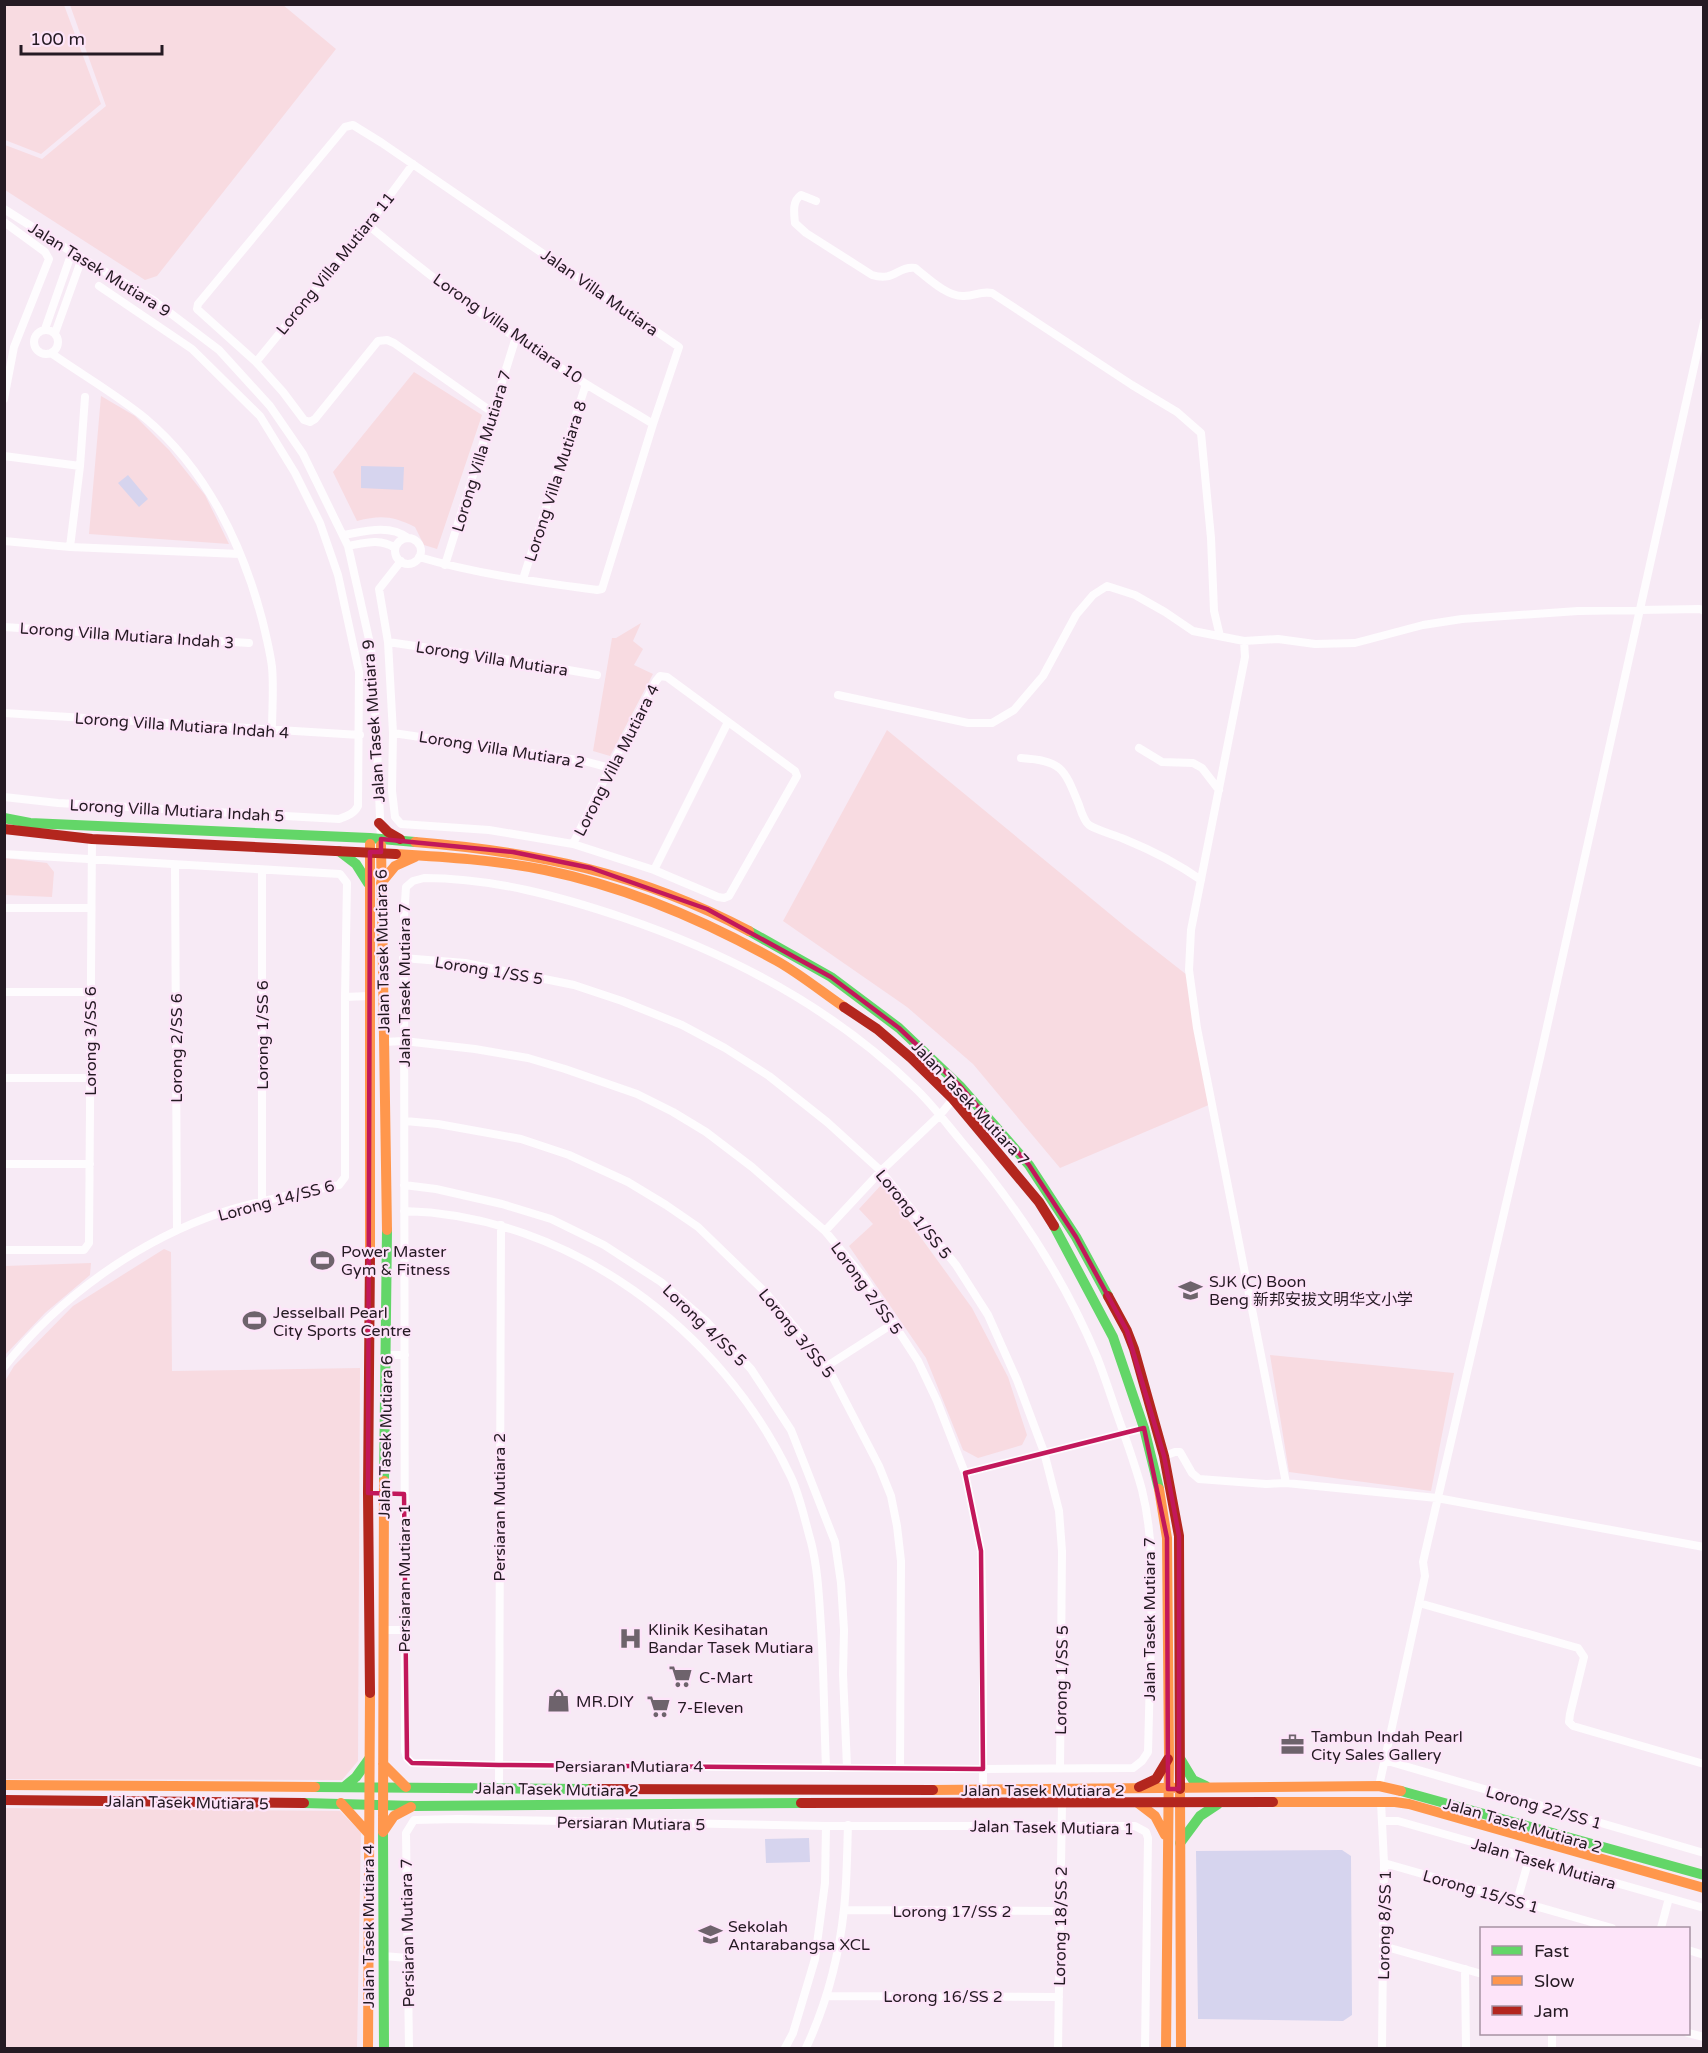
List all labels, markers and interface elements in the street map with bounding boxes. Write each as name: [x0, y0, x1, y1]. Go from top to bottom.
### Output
scale bar: [21, 18, 162, 56]
text: 100 m: [30, 28, 85, 50]
street label: Lorong Villa Mutiara 11: [272, 188, 400, 339]
street label: Jalan Tasek Mutiara 9: [25, 218, 174, 322]
street label: Jalan Villa Mutiara: [537, 245, 662, 341]
street label: Lorong Villa Mutiara 10: [429, 270, 586, 388]
street label: Lorong Villa Mutiara 7: [448, 368, 516, 535]
street label: Lorong Villa Mutiara 8: [520, 398, 591, 564]
street label: Lorong Villa Mutiara Indah 3: [19, 619, 235, 653]
street label: Lorong Villa Mutiara: [414, 637, 569, 681]
street label: Jalan Tasek Mutiara 9: [358, 639, 390, 803]
street label: Lorong Villa Mutiara 4: [570, 681, 664, 840]
street label: Lorong Villa Mutiara Indah 4: [74, 709, 290, 743]
street label: Lorong Villa Mutiara 2: [417, 727, 586, 773]
street label: Lorong Villa Mutiara Indah 5: [69, 795, 285, 827]
street label: Jalan Tasek Mutiara 6: [372, 869, 394, 1033]
street label: Jalan Tasek Mutiara 7: [395, 903, 415, 1067]
street label: Lorong 1/SS 5: [433, 953, 545, 989]
street label: Lorong 1/SS 6: [253, 980, 273, 1090]
street label: Lorong 3/SS 6: [81, 986, 101, 1096]
street label: Lorong 2/SS 6: [167, 993, 187, 1103]
street label: Jalan Tasek Mutiara 7: [907, 1037, 1033, 1170]
street label: Lorong 1/SS 5: [871, 1166, 955, 1264]
street label: Lorong 14/SS 6: [216, 1176, 337, 1226]
street label: Lorong 2/SS 5: [826, 1238, 906, 1339]
place label: Power Master Gym & Fitness: [341, 1242, 450, 1280]
sports icon: Power Master Gym & Fitness: [310, 1247, 336, 1273]
place label: SJK (C) Boon Beng 新邦安拔文明华文小学: [1209, 1272, 1413, 1310]
school or university icon: SJK (C) Boon Beng 新邦安拔文明华文小学: [1178, 1277, 1204, 1303]
street label: Lorong 4/SS 5: [658, 1280, 751, 1371]
street label: Lorong 3/SS 5: [754, 1285, 838, 1383]
place label: Jesselball Pearl City Sports Centre: [273, 1303, 411, 1341]
sports icon: Jesselball Pearl City Sports Centre: [242, 1308, 268, 1334]
street label: Jalan Tasek Mutiara 6: [375, 1355, 397, 1519]
street label: Persiaran Mutiara 2: [490, 1433, 510, 1581]
street label: Persiaran Mutiara 1: [395, 1504, 415, 1652]
street label: Jalan Tasek Mutiara 7: [1140, 1537, 1160, 1701]
place label: Klinik Kesihatan Bandar Tasek Mutiara: [648, 1620, 813, 1658]
hospital icon: Klinik Kesihatan Bandar Tasek Mutiara: [617, 1625, 643, 1651]
street label: Lorong 1/SS 5: [1051, 1625, 1073, 1735]
supermarket icon: C-Mart: [668, 1664, 694, 1690]
place label: C-Mart: [699, 1668, 753, 1688]
shop icon: MR.DIY: [545, 1688, 571, 1714]
place label: MR.DIY: [576, 1692, 634, 1712]
supermarket icon: 7-Eleven: [646, 1694, 672, 1720]
place label: 7-Eleven: [677, 1698, 744, 1718]
place label: Tambun Indah Pearl City Sales Gallery: [1311, 1727, 1463, 1765]
office icon: Tambun Indah Pearl City Sales Gallery: [1280, 1732, 1306, 1758]
street label: Persiaran Mutiara 4: [555, 1757, 703, 1777]
street label: Jalan Tasek Mutiara 2: [475, 1779, 639, 1801]
street label: Jalan Tasek Mutiara 2: [961, 1781, 1125, 1801]
street label: Lorong 22/SS 1: [1483, 1782, 1604, 1834]
street label: Jalan Tasek Mutiara 5: [105, 1792, 269, 1814]
street label: Jalan Tasek Mutiara 2: [1441, 1794, 1604, 1858]
street label: Persiaran Mutiara 5: [556, 1813, 706, 1835]
street label: Jalan Tasek Mutiara 1: [970, 1817, 1134, 1839]
street label: Jalan Tasek Mutiara: [1469, 1834, 1618, 1894]
street label: Jalan Tasek Mutiara 4: [359, 1844, 379, 2008]
street label: Persiaran Mutiara 7: [397, 1858, 419, 2008]
street label: Lorong 18/SS 2: [1050, 1866, 1072, 1986]
street label: Lorong 15/SS 1: [1420, 1866, 1541, 1918]
street label: Lorong 8/SS 1: [1374, 1870, 1396, 1980]
street label: Lorong 17/SS 2: [892, 1902, 1012, 1922]
place label: Sekolah Antarabangsa XCL: [728, 1917, 870, 1955]
school or university icon: Sekolah Antarabangsa XCL: [697, 1922, 723, 1948]
legend: [1480, 1927, 1690, 2035]
text: Fast: [1534, 1940, 1569, 1962]
text: Slow: [1534, 1970, 1575, 1992]
street label: Lorong 16/SS 2: [883, 1987, 1003, 2007]
text: Jam: [1534, 2000, 1569, 2022]

